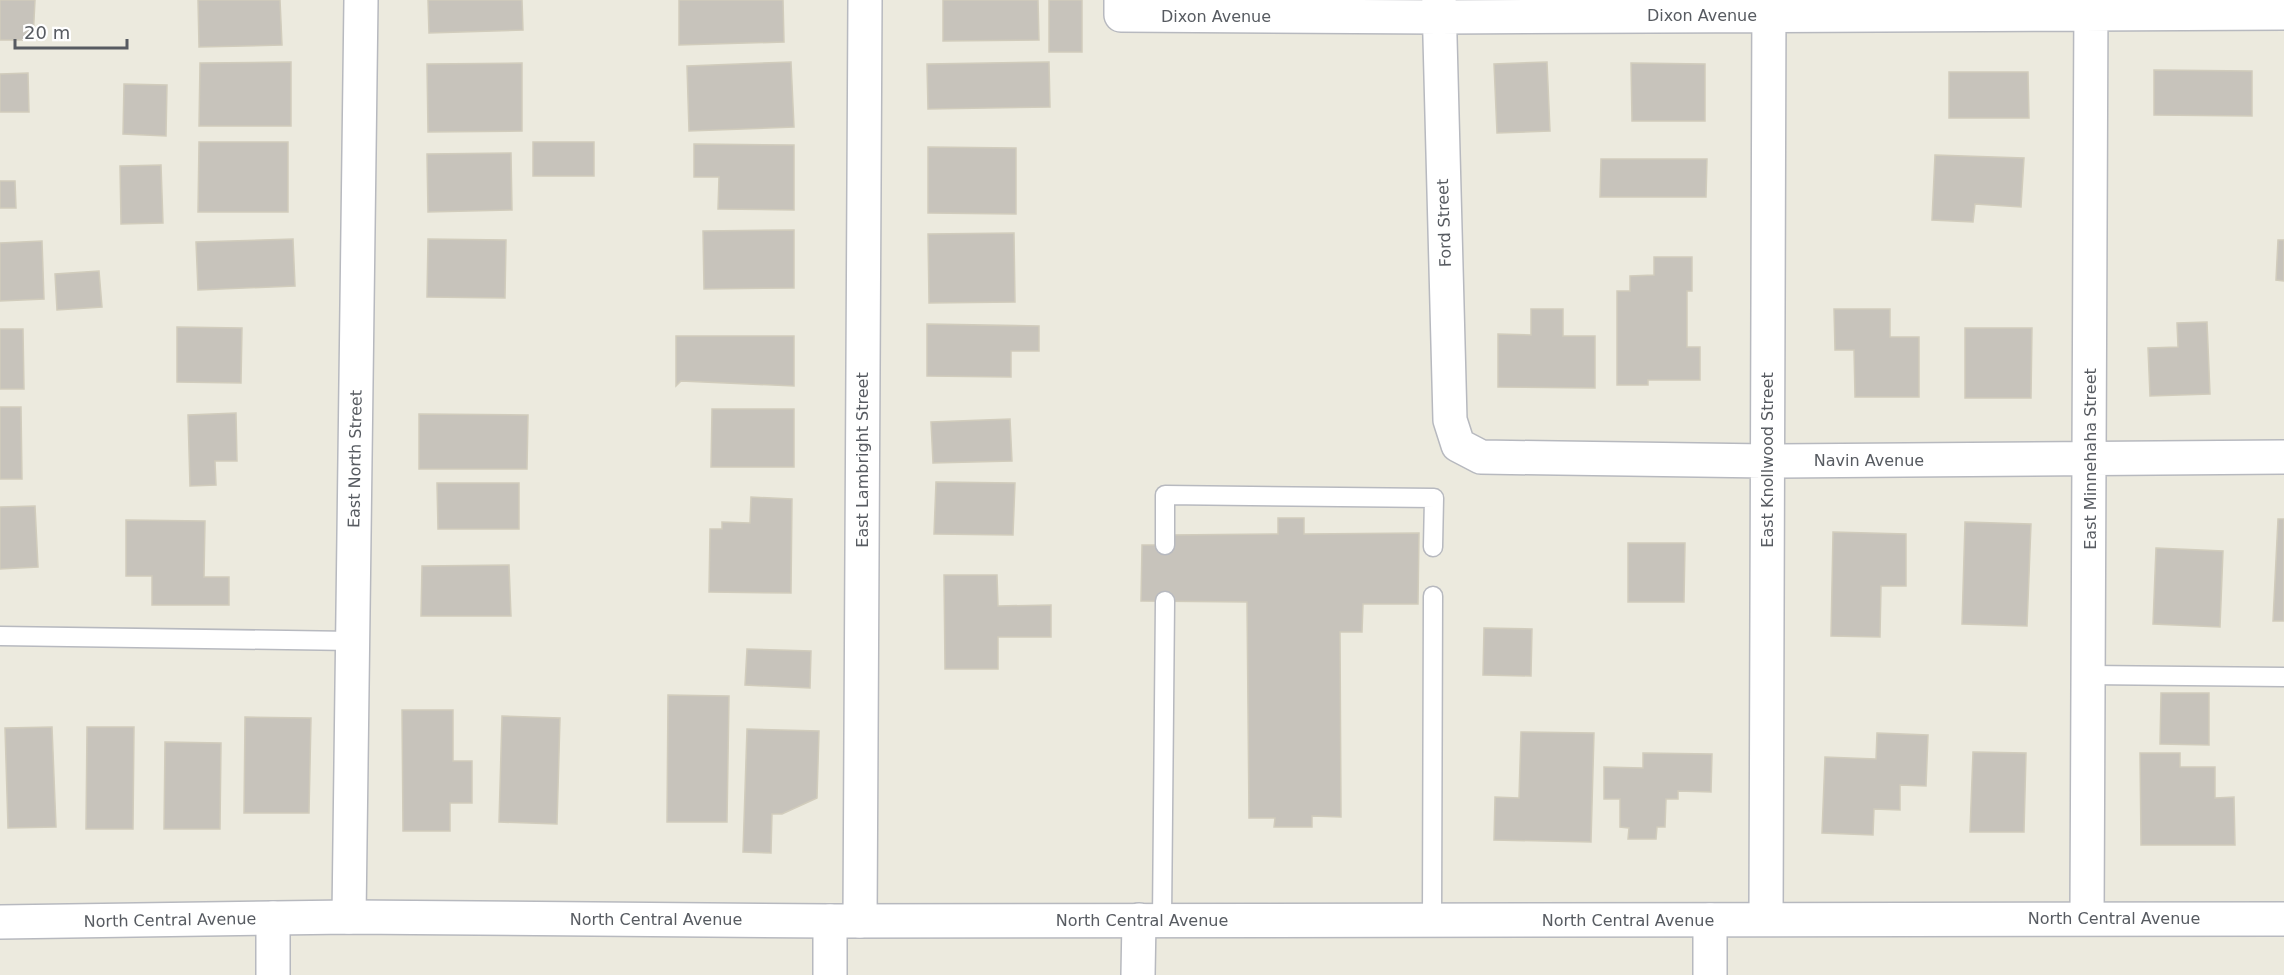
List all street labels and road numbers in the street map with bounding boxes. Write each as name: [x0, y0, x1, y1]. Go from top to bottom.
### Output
street label: Dixon Avenue: [1647, 6, 1757, 25]
street label: Dixon Avenue: [1161, 7, 1271, 26]
street label: Ford Street: [1433, 178, 1455, 268]
street label: East Minnehaha Street: [2081, 368, 2100, 550]
street label: East Lambright Street: [853, 372, 872, 548]
street label: East Knollwood Street: [1758, 372, 1777, 548]
street label: East North Street: [344, 390, 366, 528]
street label: Navin Avenue: [1814, 451, 1924, 470]
street label: North Central Avenue: [84, 909, 256, 931]
street label: North Central Avenue: [2028, 909, 2200, 928]
street label: North Central Avenue: [570, 910, 742, 929]
street label: North Central Avenue: [1056, 911, 1228, 930]
street label: North Central Avenue: [1542, 911, 1714, 930]

